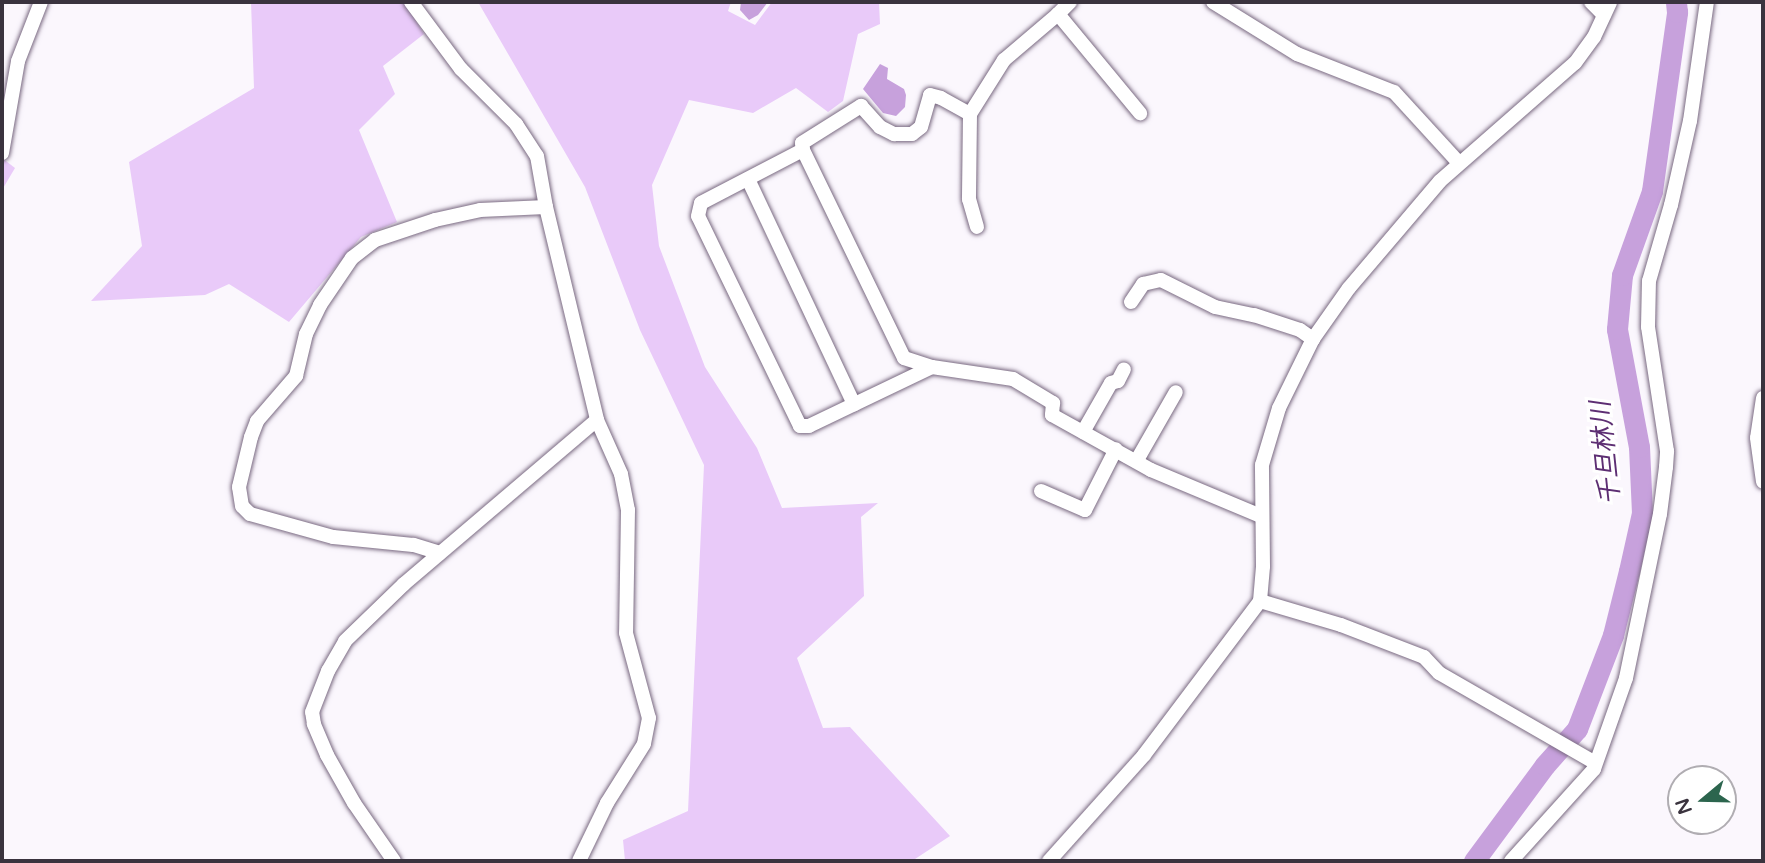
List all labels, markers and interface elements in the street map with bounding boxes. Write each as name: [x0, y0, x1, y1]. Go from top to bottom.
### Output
water label: 千旦林川: [1585, 400, 1627, 506]
north arrow: [1667, 765, 1737, 835]
text: N: [1671, 795, 1697, 817]

